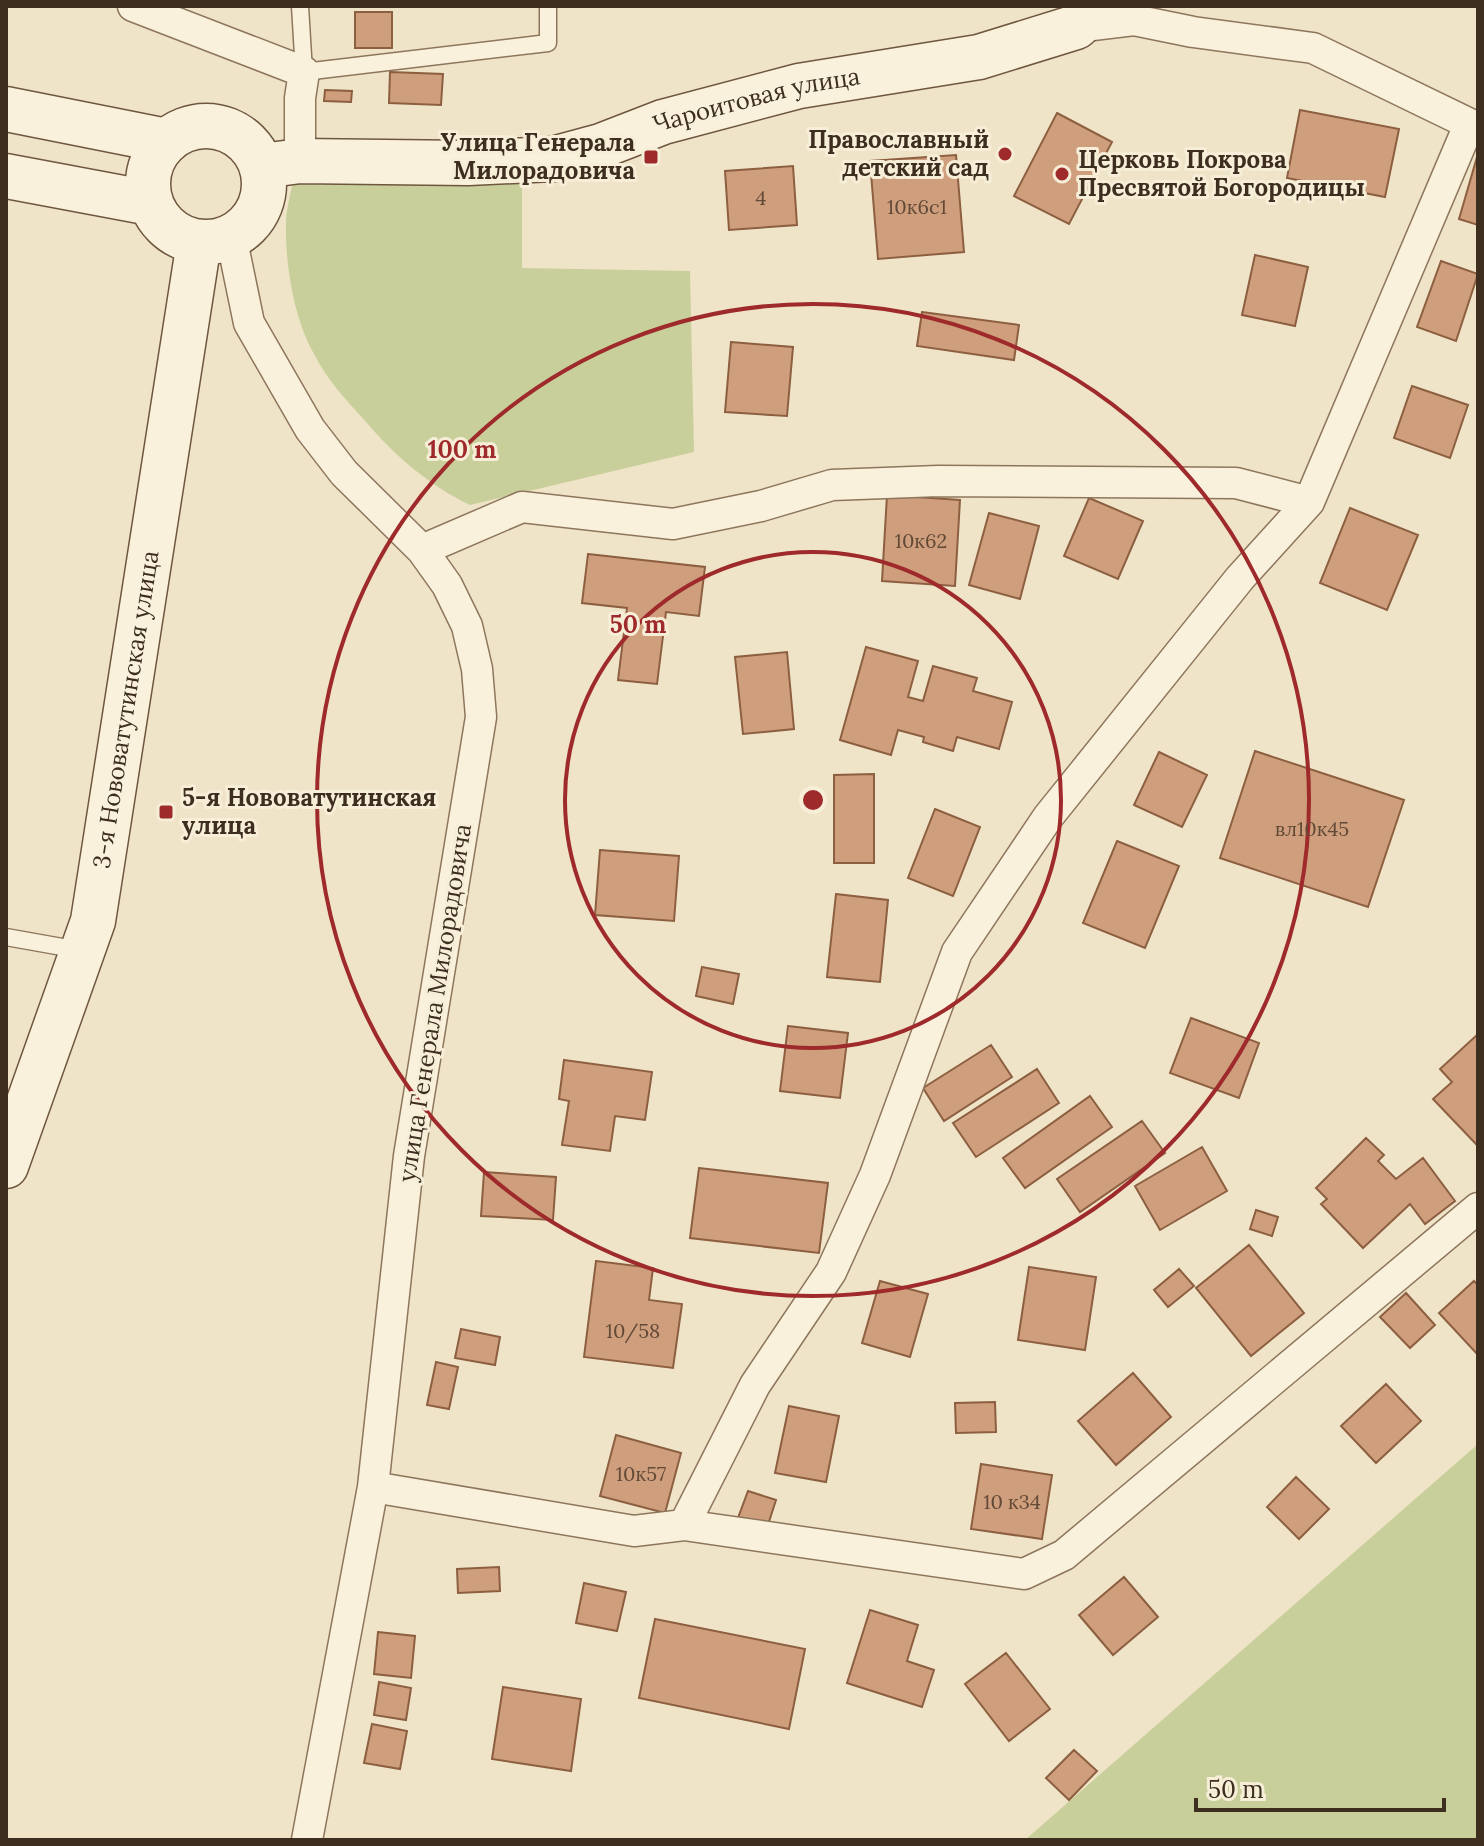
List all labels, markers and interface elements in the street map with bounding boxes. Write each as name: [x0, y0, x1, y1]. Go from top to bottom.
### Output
street label: Чароитовая улица: [648, 60, 862, 139]
place label: Православный детский сад: [808, 124, 989, 183]
place label: Улица Генерала Милорадовича: [441, 127, 635, 186]
place label: Церковь Покрова Пресвятой Богородицы: [1078, 144, 1365, 203]
marker: Православный детский сад: [996, 145, 1014, 163]
marker: Улица Генерала Милорадовича: [642, 148, 660, 166]
marker: Церковь Покрова Пресвятой Богородицы: [1053, 165, 1071, 183]
house number: 4: [756, 185, 767, 210]
house number: 10к6с1: [887, 194, 947, 219]
text: 100 m: [428, 434, 496, 465]
house number: 10к62: [895, 528, 947, 553]
street label: 3-я Нововатутинская улица: [85, 548, 166, 871]
text: 50 m: [610, 609, 666, 640]
place label: 5-я Нововатутинская улица: [182, 782, 437, 841]
centre of rings: [799, 786, 827, 814]
marker: 5-я Нововатутинская улица: [157, 803, 175, 821]
house number: вл10к45: [1275, 816, 1349, 841]
street label: улица Генерала Милорадовича: [391, 821, 478, 1184]
house number: 10/58: [606, 1318, 660, 1344]
house number: 10к57: [616, 1461, 666, 1486]
house number: 10 к34: [983, 1489, 1041, 1514]
scale bar: [1196, 1762, 1444, 1812]
text: 50 m: [1208, 1774, 1264, 1805]

